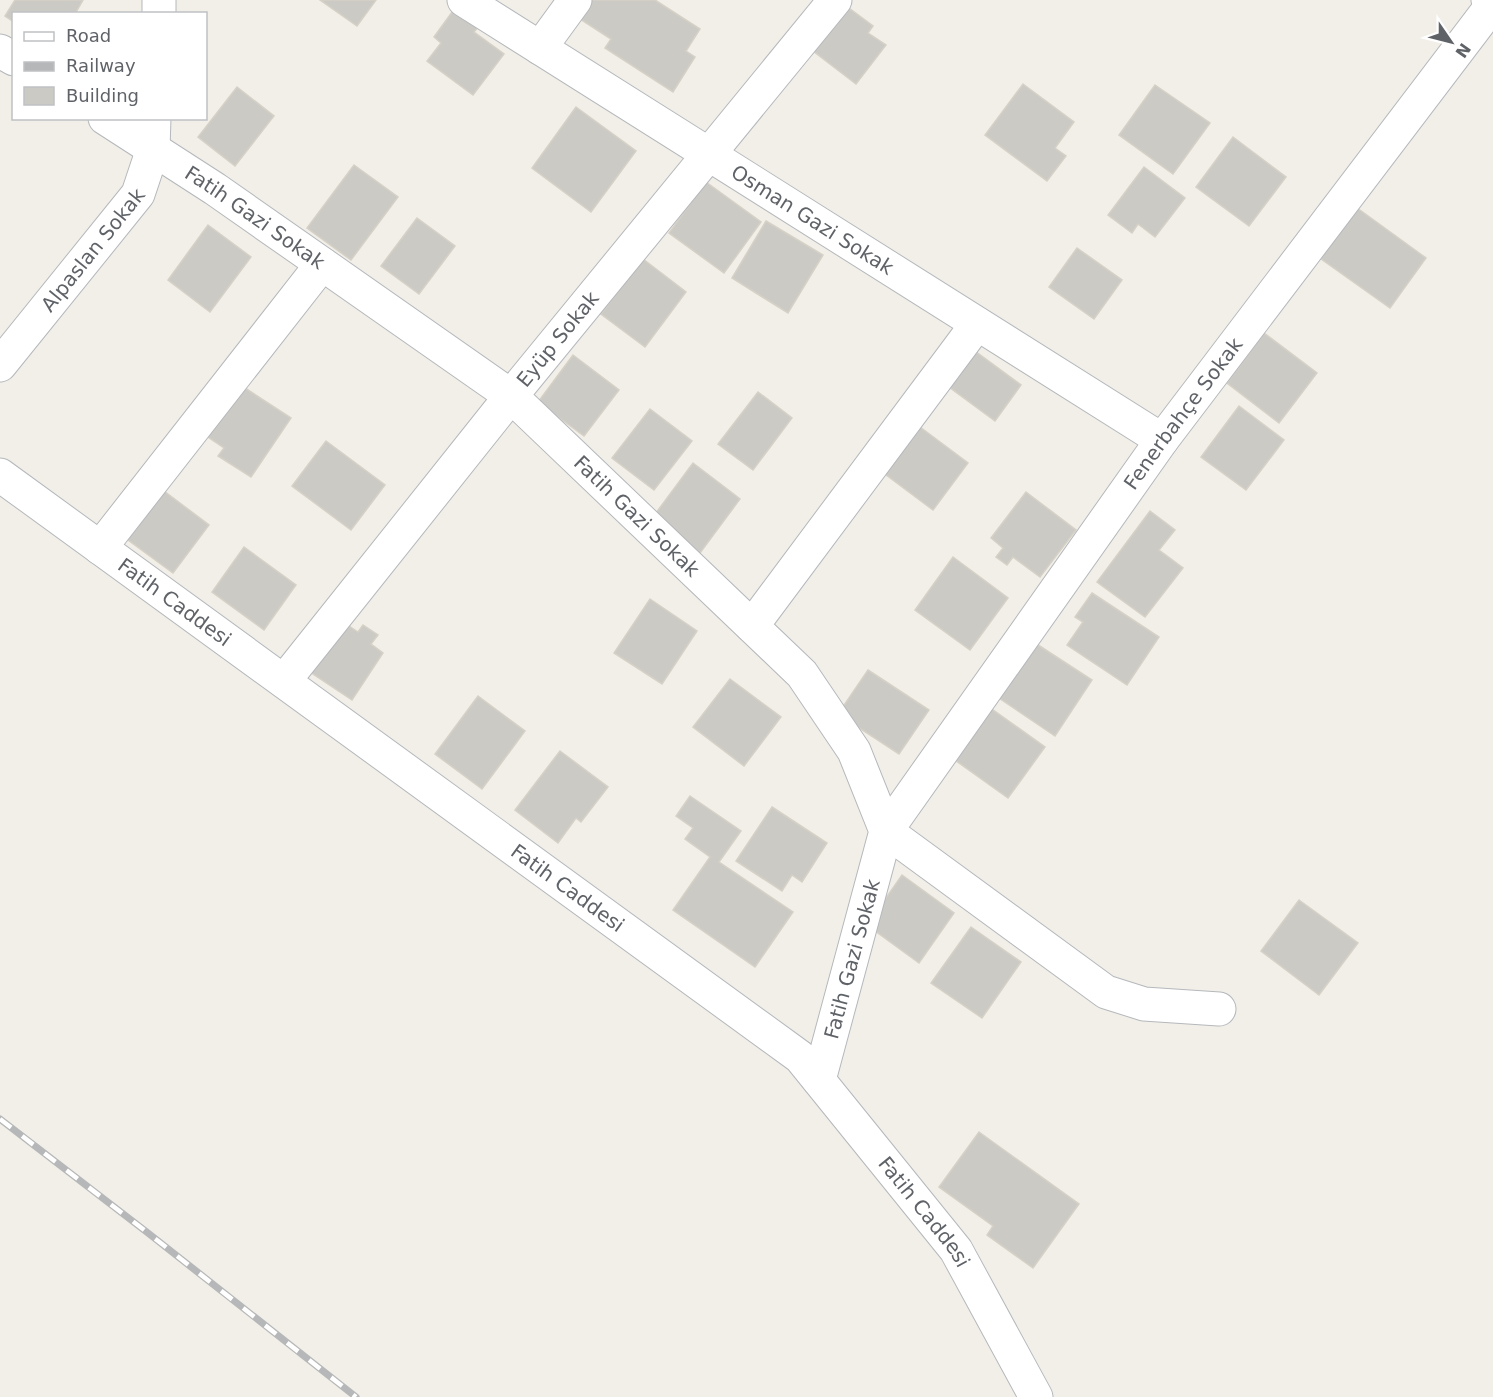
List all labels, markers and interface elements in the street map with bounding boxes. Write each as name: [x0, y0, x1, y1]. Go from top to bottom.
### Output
legend: [12, 12, 207, 120]
north arrow: [1421, 12, 1481, 72]
text: Road: [66, 25, 111, 46]
text: N: [1451, 39, 1474, 61]
text: Railway: [66, 55, 136, 76]
text: Building: [66, 85, 139, 106]
street label: Osman Gazi Sokak: [727, 160, 898, 280]
street label: Fatih Gazi Sokak: [181, 161, 330, 274]
street label: Alpaslan Sokak: [36, 183, 150, 316]
street label: Eyüp Sokak: [512, 286, 604, 392]
street label: Fenerbahçe Sokak: [1119, 333, 1248, 494]
street label: Fatih Gazi Sokak: [569, 451, 705, 582]
street label: Fatih Caddesi: [113, 553, 236, 651]
street label: Fatih Caddesi: [506, 839, 629, 937]
street label: Fatih Gazi Sokak: [819, 876, 885, 1042]
street label: Fatih Caddesi: [873, 1152, 975, 1271]

